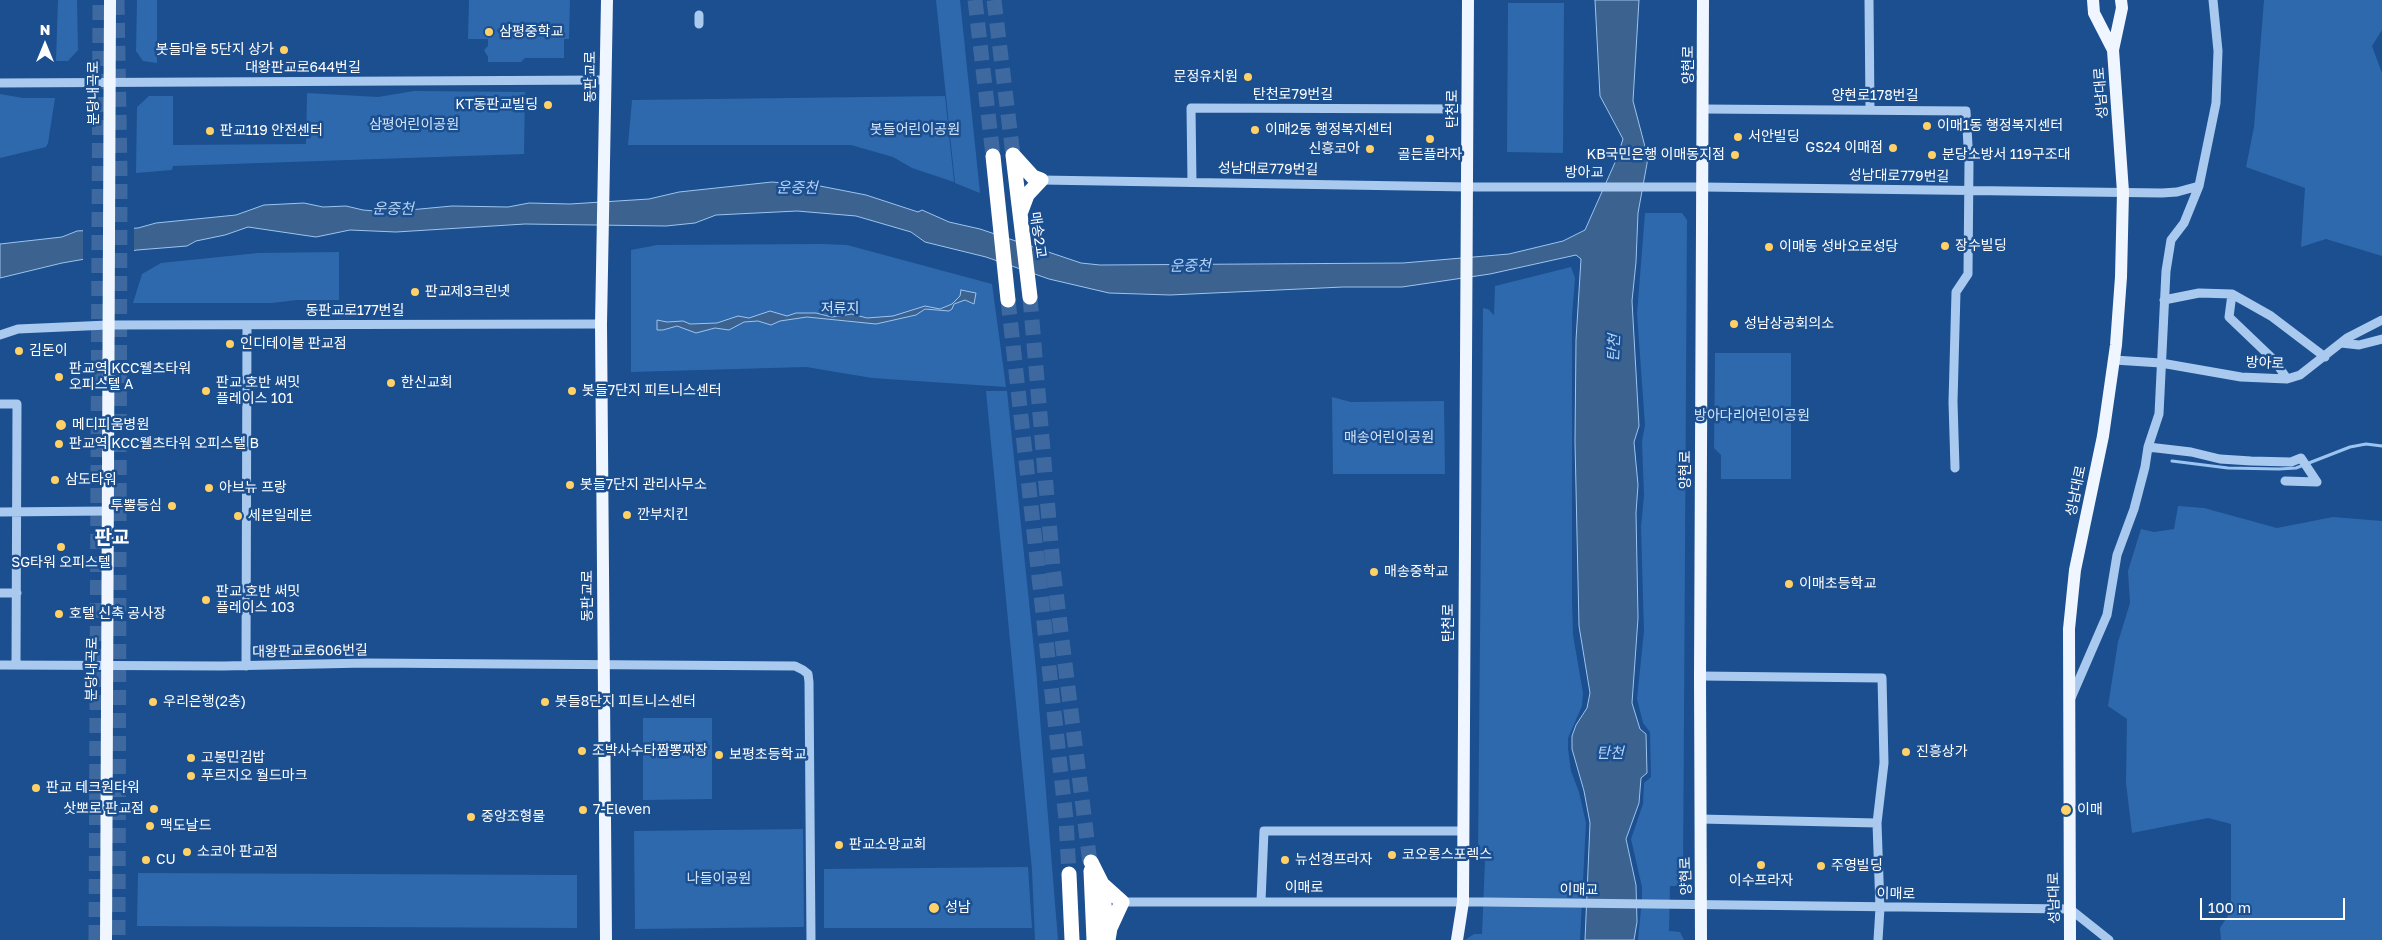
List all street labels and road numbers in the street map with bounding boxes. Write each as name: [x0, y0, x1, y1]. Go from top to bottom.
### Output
street label: 양현로: [1681, 46, 1697, 84]
street label: 동판교로: [583, 51, 599, 103]
street label: 대왕판교로644번길: [245, 60, 361, 76]
street label: 분당내곡로: [86, 61, 102, 125]
street label: 성남대로: [2091, 67, 2111, 119]
street label: 탄천로79번길: [1253, 87, 1333, 103]
street label: 양현로178번길: [1831, 88, 1919, 104]
street label: 탄천로: [1445, 90, 1461, 128]
street label: 성남대로779번길: [1218, 160, 1318, 178]
street label: 방아교: [1565, 165, 1603, 181]
street label: 성남대로779번길: [1849, 167, 1949, 185]
street label: 매송2교: [1026, 211, 1050, 259]
street label: 동판교로177번길: [306, 303, 404, 319]
street label: 방아로: [2245, 354, 2285, 372]
street label: 양현로: [1678, 451, 1694, 489]
street label: 성남대로: [2062, 464, 2090, 518]
street label: 동판교로: [580, 570, 596, 622]
street label: 탄천로: [1441, 604, 1457, 642]
street label: 분당내곡로: [83, 637, 101, 701]
street label: 대왕판교로606번길: [252, 642, 368, 660]
street label: 양현로: [1677, 856, 1695, 896]
street label: 성남대로: [2045, 872, 2063, 924]
street label: 이매로: [1285, 880, 1323, 896]
street label: 이매교: [1560, 881, 1598, 899]
street label: 이매로: [1877, 885, 1915, 903]

